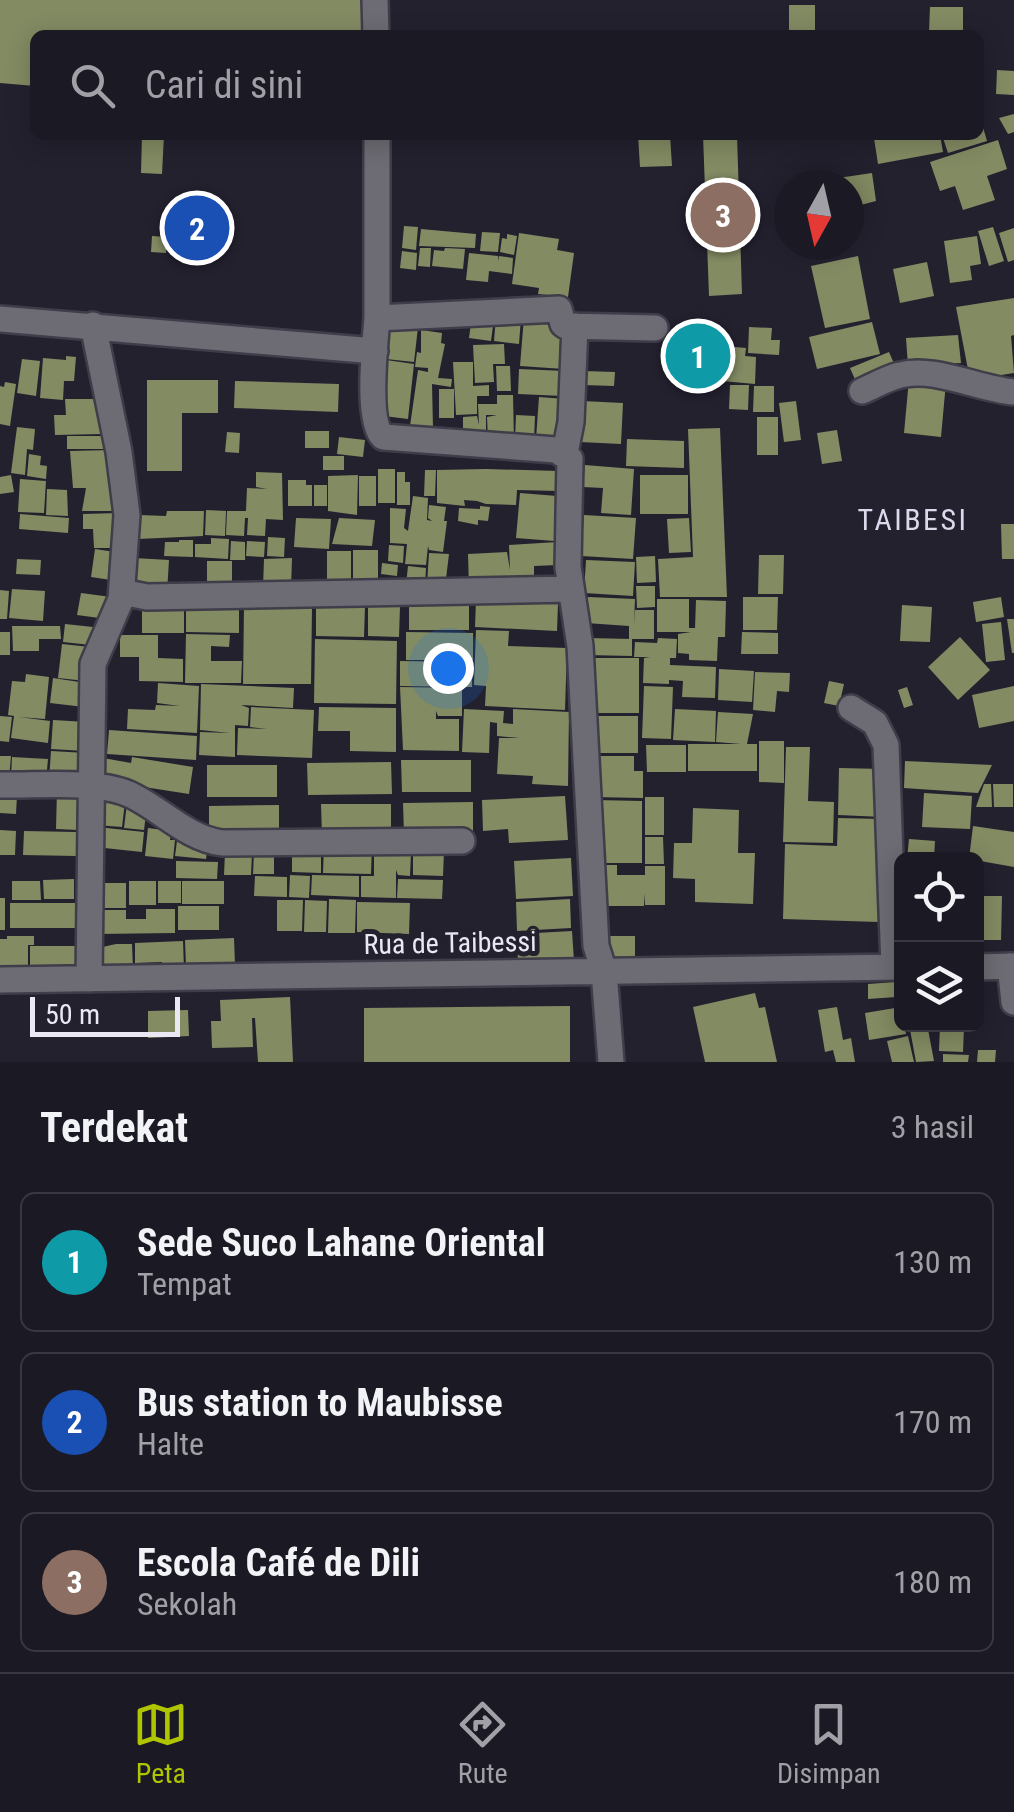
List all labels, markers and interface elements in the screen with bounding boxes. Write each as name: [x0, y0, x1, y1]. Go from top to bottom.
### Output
search box: [30, 30, 984, 140]
icon: search: [65, 58, 120, 113]
text: Cari di sini: [145, 63, 303, 107]
north arrow: [774, 170, 864, 260]
pin: 3: [690, 178, 756, 252]
pin: 2: [164, 190, 230, 266]
pin: 1: [666, 318, 730, 394]
district label: TAIBESI: [857, 502, 969, 537]
your location: [423, 643, 474, 694]
map controls: [894, 852, 984, 1032]
button: locate: [894, 852, 984, 942]
street label: Rua de Taibessi: [363, 925, 537, 961]
button: layers: [894, 942, 984, 1032]
scale bar: [30, 992, 180, 1036]
text: 50 m: [45, 998, 100, 1031]
text: Terdekat: [40, 1103, 188, 1152]
text: 3 hasil: [891, 1108, 974, 1146]
text: Sede Suco Lahane Oriental: [137, 1221, 545, 1265]
text: 1: [66, 1243, 83, 1281]
text: 130 m: [893, 1243, 972, 1281]
text: Tempat: [137, 1265, 232, 1303]
text: Bus station to Maubisse: [137, 1381, 503, 1425]
text: 2: [66, 1403, 83, 1441]
text: 170 m: [893, 1403, 972, 1441]
text: Halte: [137, 1425, 204, 1463]
text: Escola Café de Dili: [137, 1541, 420, 1585]
text: 3: [66, 1563, 83, 1601]
text: 180 m: [893, 1563, 972, 1601]
text: Sekolah: [137, 1585, 237, 1623]
tab: Peta: [133, 1697, 188, 1790]
tab: Rute: [455, 1697, 510, 1790]
tab: Disimpan: [777, 1697, 881, 1790]

